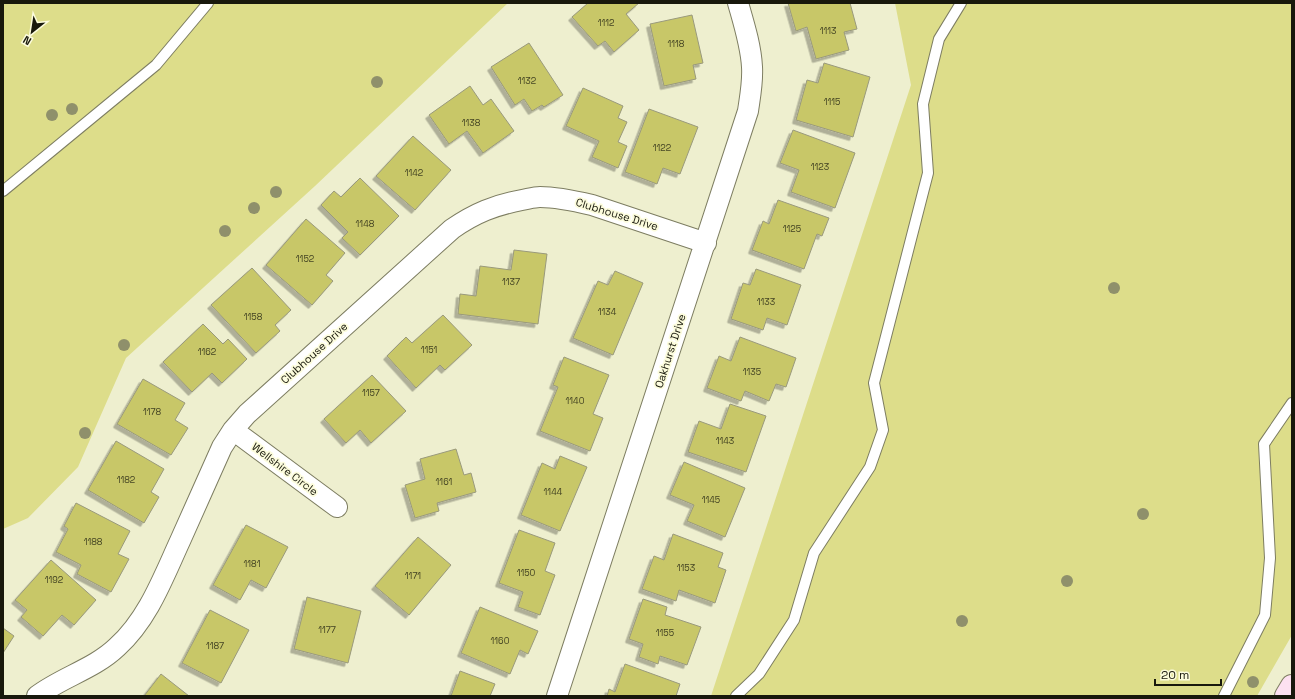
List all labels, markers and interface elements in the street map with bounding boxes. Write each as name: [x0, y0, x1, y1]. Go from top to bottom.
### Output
north arrow: [12, 12, 52, 52]
house number: 1112: [598, 17, 614, 29]
house number: 1113: [820, 25, 836, 37]
text: N: [20, 33, 34, 49]
house number: 1118: [668, 38, 685, 50]
house number: 1132: [518, 75, 536, 87]
house number: 1115: [824, 96, 840, 108]
house number: 1138: [462, 117, 481, 129]
house number: 1122: [653, 142, 671, 154]
house number: 1123: [811, 161, 829, 173]
house number: 1142: [405, 167, 423, 179]
street label: Clubhouse Drive: [574, 195, 660, 233]
house number: 1148: [356, 218, 375, 230]
house number: 1125: [783, 223, 801, 235]
house number: 1152: [296, 253, 314, 265]
house number: 1137: [502, 276, 520, 288]
house number: 1133: [757, 296, 775, 308]
house number: 1134: [598, 306, 617, 318]
house number: 1158: [244, 311, 263, 323]
street label: Oakhurst Drive: [651, 312, 689, 390]
street label: Clubhouse Drive: [278, 319, 350, 387]
house number: 1151: [421, 344, 438, 356]
house number: 1162: [198, 346, 216, 358]
house number: 1135: [743, 366, 761, 378]
house number: 1157: [362, 387, 380, 399]
house number: 1140: [566, 395, 585, 407]
house number: 1178: [143, 406, 161, 418]
house number: 1143: [716, 435, 734, 447]
street label: Wellshire Circle: [249, 440, 321, 498]
house number: 1182: [117, 474, 135, 486]
house number: 1161: [436, 476, 453, 488]
house number: 1144: [544, 486, 563, 498]
house number: 1145: [702, 494, 720, 506]
house number: 1188: [84, 536, 103, 548]
house number: 1181: [244, 558, 261, 570]
house number: 1153: [677, 562, 695, 574]
house number: 1150: [517, 567, 536, 579]
house number: 1171: [405, 570, 421, 582]
house number: 1192: [45, 574, 63, 586]
house number: 1177: [318, 624, 336, 636]
house number: 1155: [656, 627, 674, 639]
house number: 1160: [491, 635, 510, 647]
house number: 1187: [206, 640, 224, 652]
scale bar: [1155, 661, 1221, 687]
text: 20 m: [1161, 667, 1189, 683]

